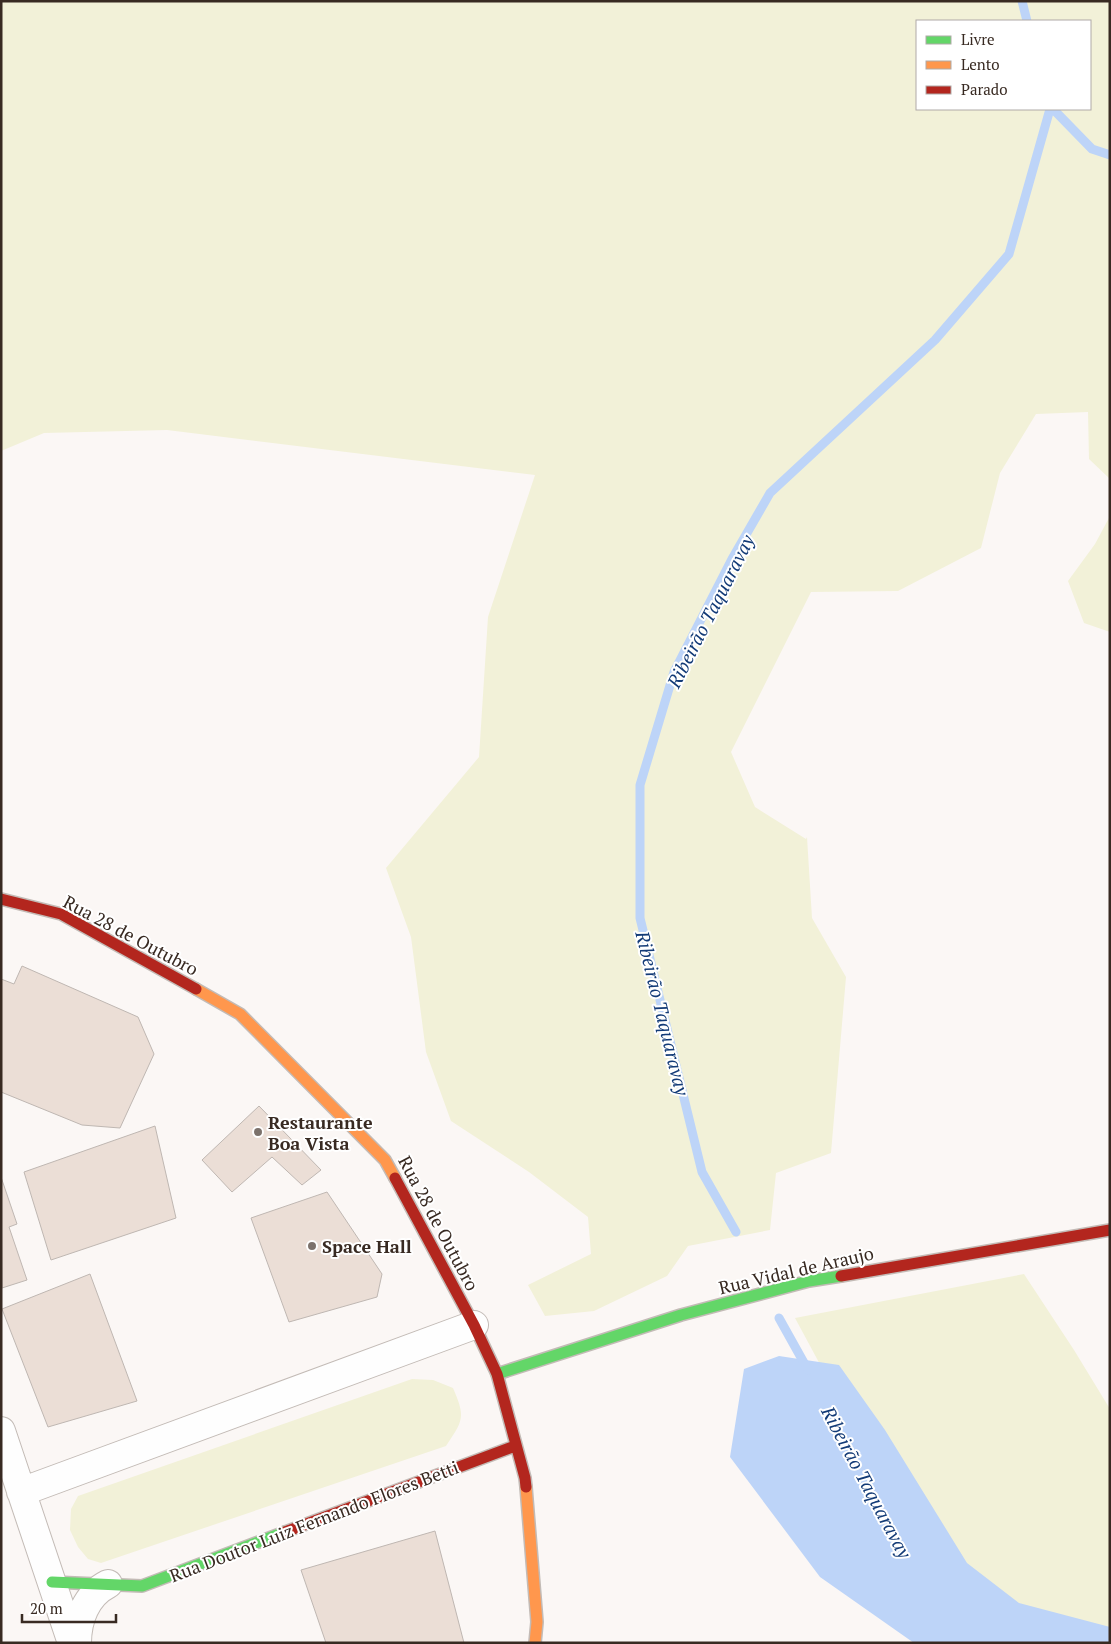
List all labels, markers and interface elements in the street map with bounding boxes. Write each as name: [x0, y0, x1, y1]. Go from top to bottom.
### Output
legend: [916, 20, 1091, 110]
text: Livre: [961, 29, 995, 49]
text: Lento: [961, 54, 1000, 74]
text: Parado: [961, 79, 1007, 99]
water label: Ribeirão Taquaravay: [660, 529, 760, 693]
street label: Rua 28 de Outubro: [59, 889, 203, 981]
water label: Ribeirão Taquaravay: [630, 927, 696, 1099]
place label: Restaurante Boa Vista: [268, 1110, 373, 1155]
marker: Restaurante Boa Vista: [252, 1126, 264, 1138]
street label: Rua 28 de Outubro: [393, 1151, 485, 1295]
place label: Space Hall: [322, 1234, 412, 1258]
marker: Space Hall: [306, 1240, 318, 1252]
street label: Rua Vidal de Araujo: [716, 1241, 876, 1299]
water label: Ribeirão Taquaravay: [816, 1401, 918, 1564]
street label: Rua Doutor Luiz Fernando Flores Betti: [166, 1455, 462, 1587]
scale bar: [22, 1592, 116, 1624]
text: 20 m: [30, 1598, 63, 1618]

